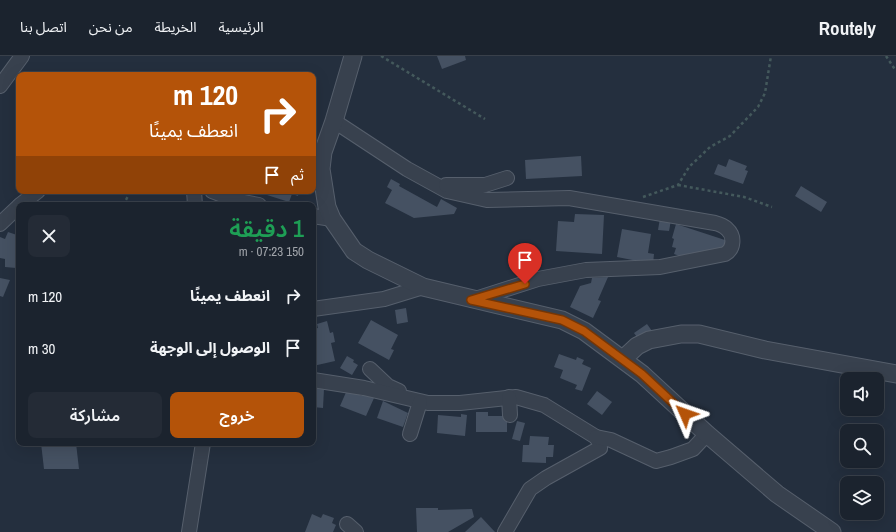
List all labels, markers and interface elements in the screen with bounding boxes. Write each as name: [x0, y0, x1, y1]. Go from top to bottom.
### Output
text: Routely: [819, 15, 876, 41]
text: اتصل بنا: [20, 18, 67, 36]
text: من نحن: [89, 18, 133, 36]
text: الخريطة: [155, 18, 196, 36]
text: الرئيسية: [218, 18, 264, 36]
text: 120 m: [173, 76, 238, 114]
icon: right: [252, 88, 304, 140]
text: انعطف يمينًا: [149, 118, 238, 143]
icon: arrive: [261, 164, 283, 186]
text: ثم: [291, 164, 304, 185]
text: 1 دقيقة: [229, 212, 304, 244]
button: close: [28, 215, 70, 257]
text: 150 m · 07:23: [239, 243, 304, 260]
pin: [508, 243, 542, 284]
icon: arrive: [514, 249, 536, 271]
text: انعطف يمينًا: [190, 285, 270, 306]
icon: right: [282, 285, 304, 307]
text: 120 m: [28, 286, 62, 307]
text: الوصول إلى الوجهة: [150, 337, 270, 358]
icon: arrive: [282, 337, 304, 359]
text: 30 m: [28, 338, 55, 359]
map controls: [840, 372, 884, 520]
button: sound: [840, 372, 884, 416]
button: مشاركة: [28, 392, 162, 438]
button: خروج: [170, 392, 304, 438]
position arrow: [664, 393, 706, 435]
button: search: [840, 424, 884, 468]
button: layers: [840, 476, 884, 520]

